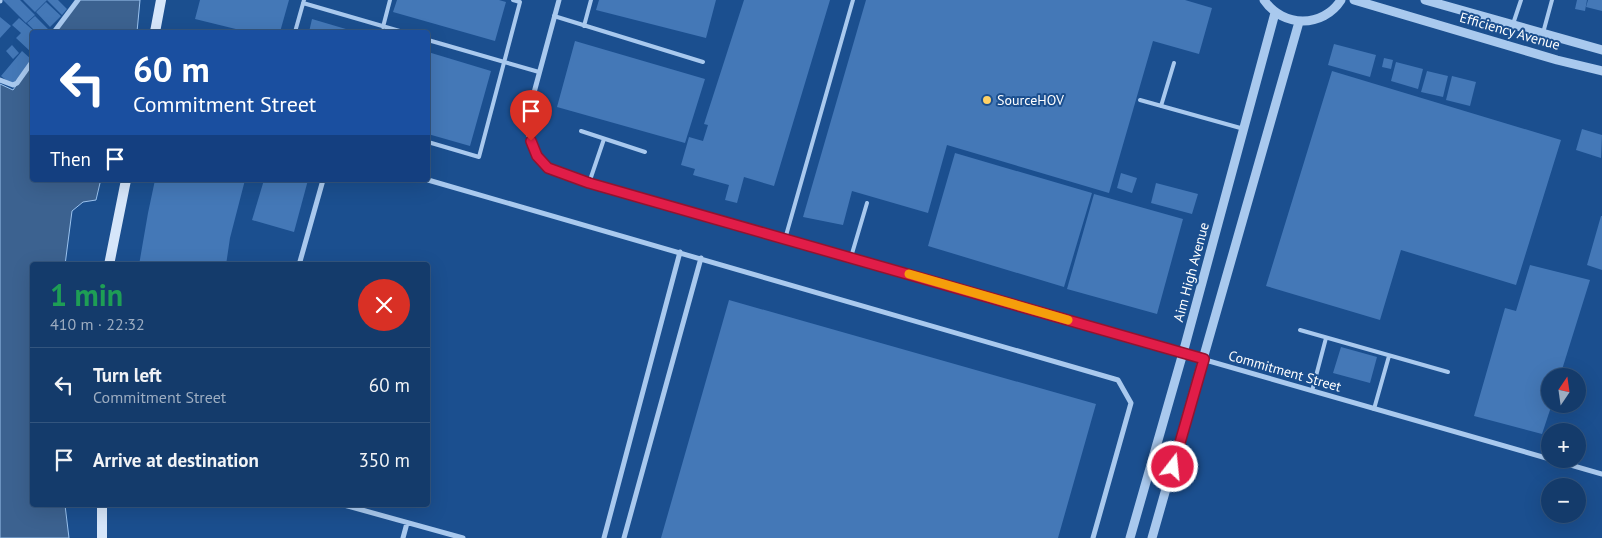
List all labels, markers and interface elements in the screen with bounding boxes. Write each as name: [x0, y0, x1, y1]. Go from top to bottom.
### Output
street label: Efficiency Avenue: [1458, 8, 1562, 54]
text: 60 m: [133, 46, 210, 92]
icon: left: [50, 50, 115, 115]
text: Commitment Street: [133, 90, 316, 118]
pin: [510, 90, 552, 141]
place label: SourceHOV: [997, 91, 1064, 109]
marker: SourceHOV: [981, 94, 993, 106]
icon: arrive: [517, 97, 545, 125]
icon: arrive: [101, 145, 129, 173]
text: Then: [50, 147, 91, 171]
street label: Aim High Avenue: [1169, 220, 1213, 324]
text: 1 min: [50, 275, 123, 314]
button: close: [358, 279, 410, 331]
text: 410 m · 22:32: [50, 314, 145, 334]
street label: Commitment Street: [1226, 346, 1344, 396]
text: Turn left: [93, 363, 162, 387]
north arrow: [1541, 368, 1586, 412]
map controls: [1541, 368, 1586, 523]
icon: left: [50, 371, 78, 399]
text: 60 m: [369, 373, 410, 397]
text: Commitment Street: [93, 387, 226, 407]
button: +: [1541, 423, 1586, 468]
position arrow: [1146, 440, 1198, 492]
icon: arrive: [50, 446, 78, 474]
text: Arrive at destination: [93, 448, 259, 472]
text: 350 m: [358, 448, 410, 472]
button: −: [1541, 478, 1586, 523]

